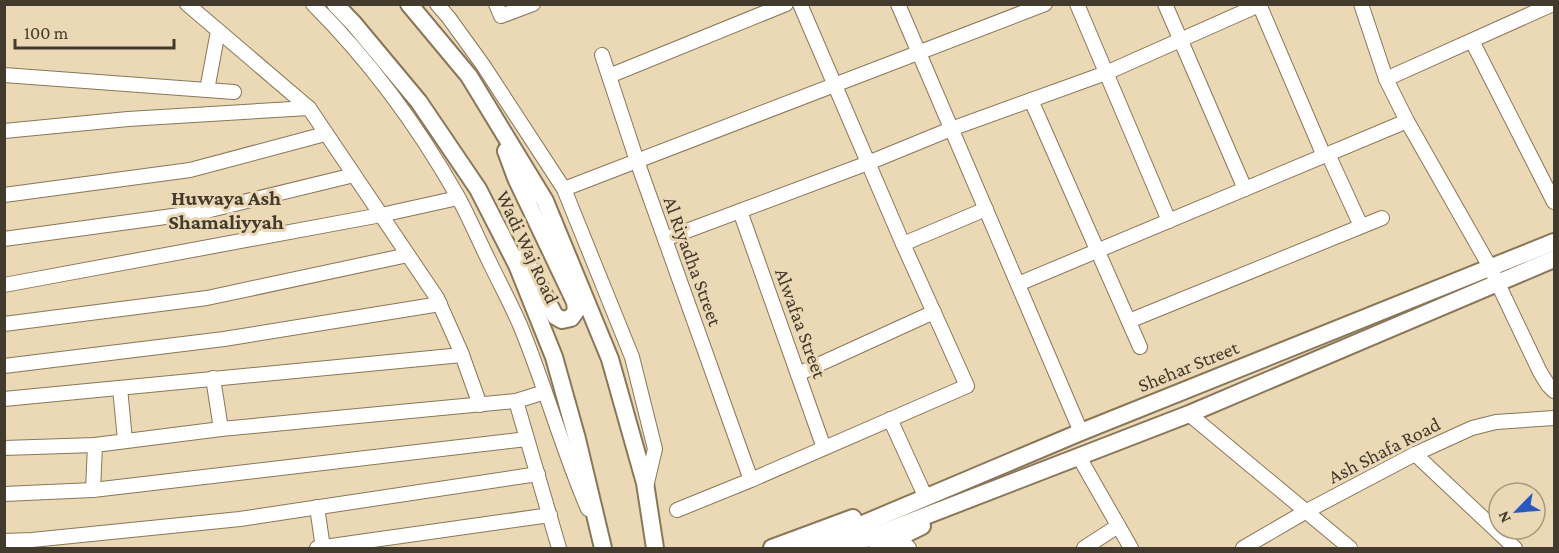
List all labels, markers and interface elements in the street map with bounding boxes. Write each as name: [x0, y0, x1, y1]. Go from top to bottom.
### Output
scale bar: [15, 12, 174, 50]
text: 100 m: [24, 23, 69, 43]
district label: Huwaya Ash Shamaliyyah: [168, 186, 284, 234]
street label: Wadi Waj Road: [491, 187, 564, 308]
street label: Al Riyadha Street: [658, 193, 727, 329]
street label: Alwafaa Street: [771, 265, 831, 381]
street label: Shehar Street: [1134, 336, 1242, 396]
street label: Ash Shafa Road: [1324, 412, 1444, 488]
north arrow: [1487, 481, 1547, 541]
text: N: [1494, 509, 1514, 526]

